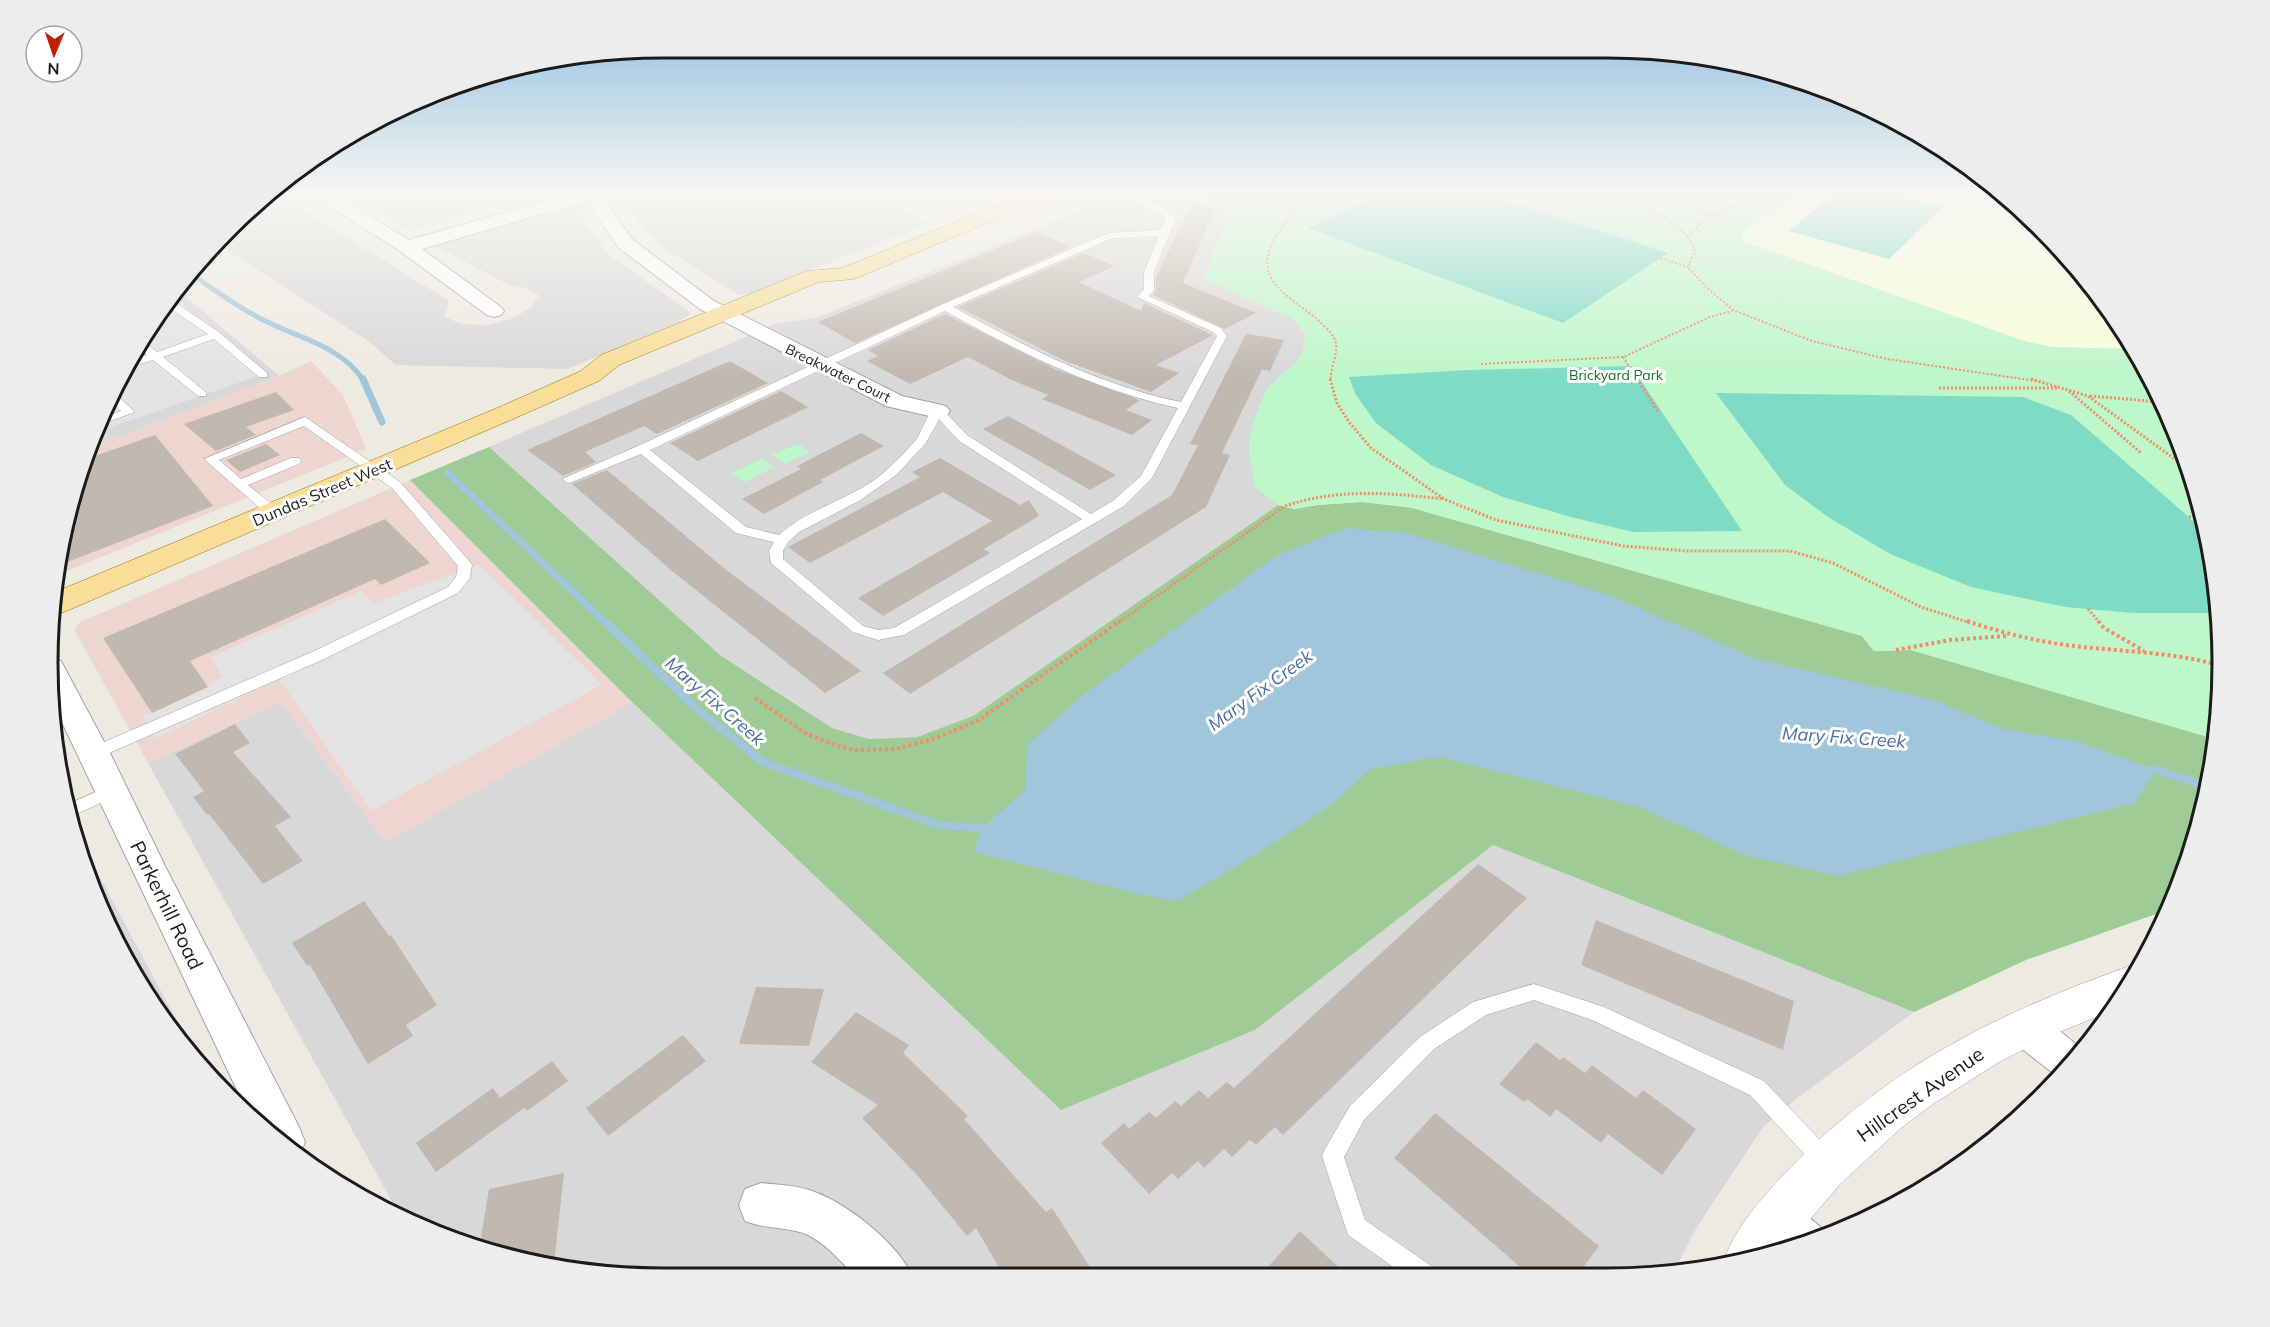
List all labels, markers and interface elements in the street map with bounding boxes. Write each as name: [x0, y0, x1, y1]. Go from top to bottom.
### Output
north arrow: [24, 24, 84, 84]
text: N: [47, 59, 60, 79]
street label: Breakwater Court: [783, 340, 894, 406]
park label: Brickyard Park: [1569, 366, 1664, 384]
street label: Dundas Street West: [249, 453, 395, 530]
water label: Mary Fix Creek: [1203, 644, 1317, 736]
water label: Mary Fix Creek: [661, 652, 770, 751]
water label: Mary Fix Creek: [1781, 721, 1907, 753]
street label: Parkerhill Road: [125, 836, 209, 974]
street label: Hillcrest Avenue: [1852, 1041, 1988, 1147]

